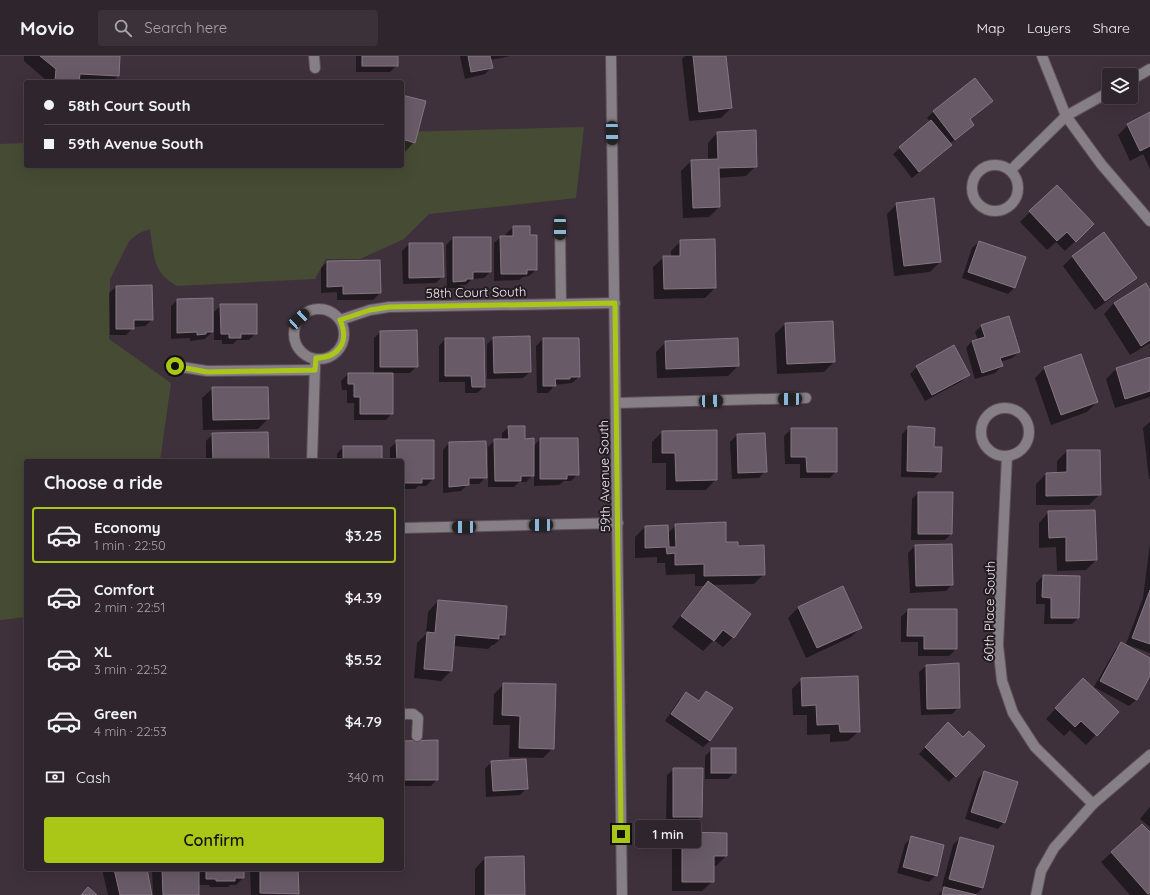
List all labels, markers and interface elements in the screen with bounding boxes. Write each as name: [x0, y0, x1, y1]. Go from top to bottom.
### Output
search box: [98, 10, 378, 46]
text: Movio: [20, 16, 74, 40]
icon: search: [112, 17, 134, 39]
text: Search here: [144, 18, 227, 37]
text: Map: [976, 19, 1005, 37]
text: Layers: [1027, 19, 1071, 37]
text: Share: [1093, 19, 1130, 37]
map controls: [1102, 68, 1138, 104]
button: layers: [1102, 68, 1138, 104]
text: 58th Court South: [68, 96, 190, 115]
car: [606, 121, 618, 145]
text: 59th Avenue South: [68, 134, 204, 153]
car: [554, 216, 566, 240]
street label: 58th Court South: [426, 283, 526, 301]
car: [286, 306, 312, 332]
route start: [166, 357, 184, 375]
car: [778, 393, 802, 405]
car: [699, 395, 723, 407]
street label: 59th Avenue South: [595, 420, 613, 532]
text: Choose a ride: [44, 471, 163, 494]
icon: car: [46, 517, 82, 553]
text: Economy: [94, 518, 161, 537]
car: [529, 519, 553, 531]
car: [452, 521, 476, 533]
text: $3.25: [345, 526, 382, 545]
text: 1 min · 22:50: [94, 537, 166, 553]
street label: 60th Place South: [980, 561, 998, 661]
icon: car: [46, 579, 82, 615]
text: Comfort: [94, 580, 155, 599]
text: $4.39: [345, 588, 382, 607]
text: 2 min · 22:51: [94, 599, 165, 615]
icon: car: [46, 641, 82, 677]
text: XL: [94, 642, 112, 661]
text: $5.52: [345, 650, 382, 669]
text: 3 min · 22:52: [94, 661, 167, 677]
icon: car: [46, 703, 82, 739]
text: Green: [94, 704, 137, 723]
text: $4.79: [345, 712, 382, 731]
text: 4 min · 22:53: [94, 723, 167, 739]
icon: cash: [44, 766, 66, 788]
text: Cash: [76, 768, 110, 787]
text: 340 m: [347, 769, 384, 785]
button: Confirm: [44, 817, 384, 863]
callout: 1 min: [635, 820, 701, 848]
route end: [612, 825, 630, 843]
text: 1 min: [652, 826, 684, 842]

